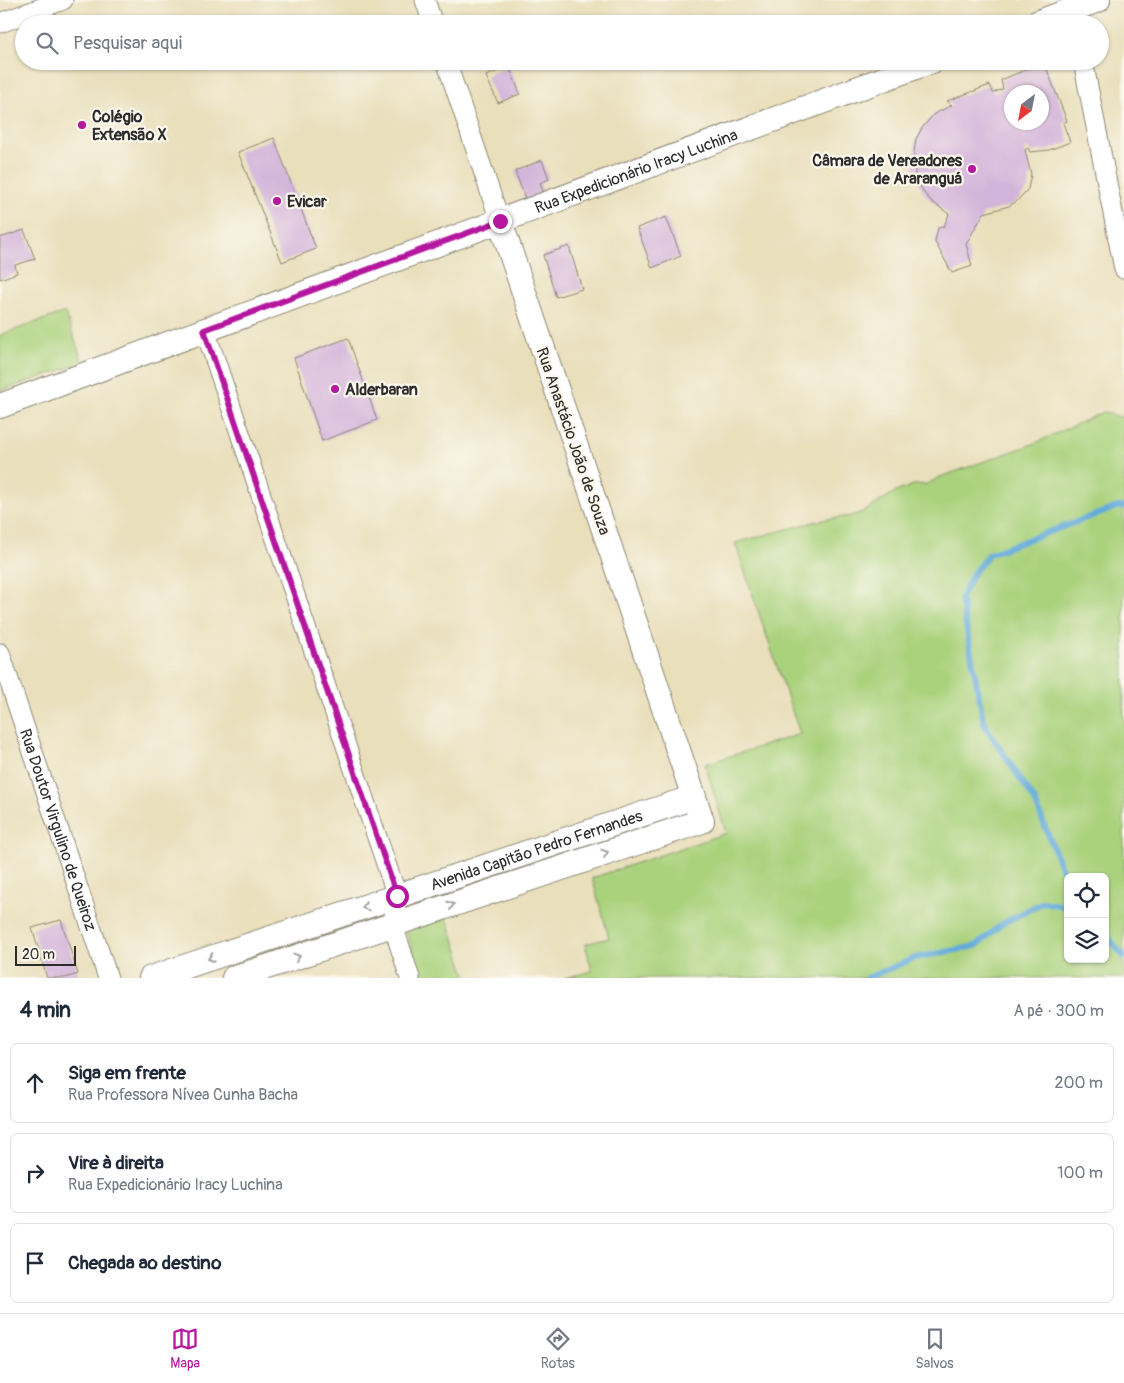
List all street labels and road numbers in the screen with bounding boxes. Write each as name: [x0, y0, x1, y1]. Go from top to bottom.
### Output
street label: Rua Expedicionário Iracy Luchina: [532, 125, 740, 218]
street label: Rua Anastácio João de Souza: [532, 345, 615, 538]
street label: Rua Doutor Virgulino de Queiroz: [15, 726, 101, 933]
street label: Avenida Capitão Pedro Fernandes: [428, 806, 645, 895]

